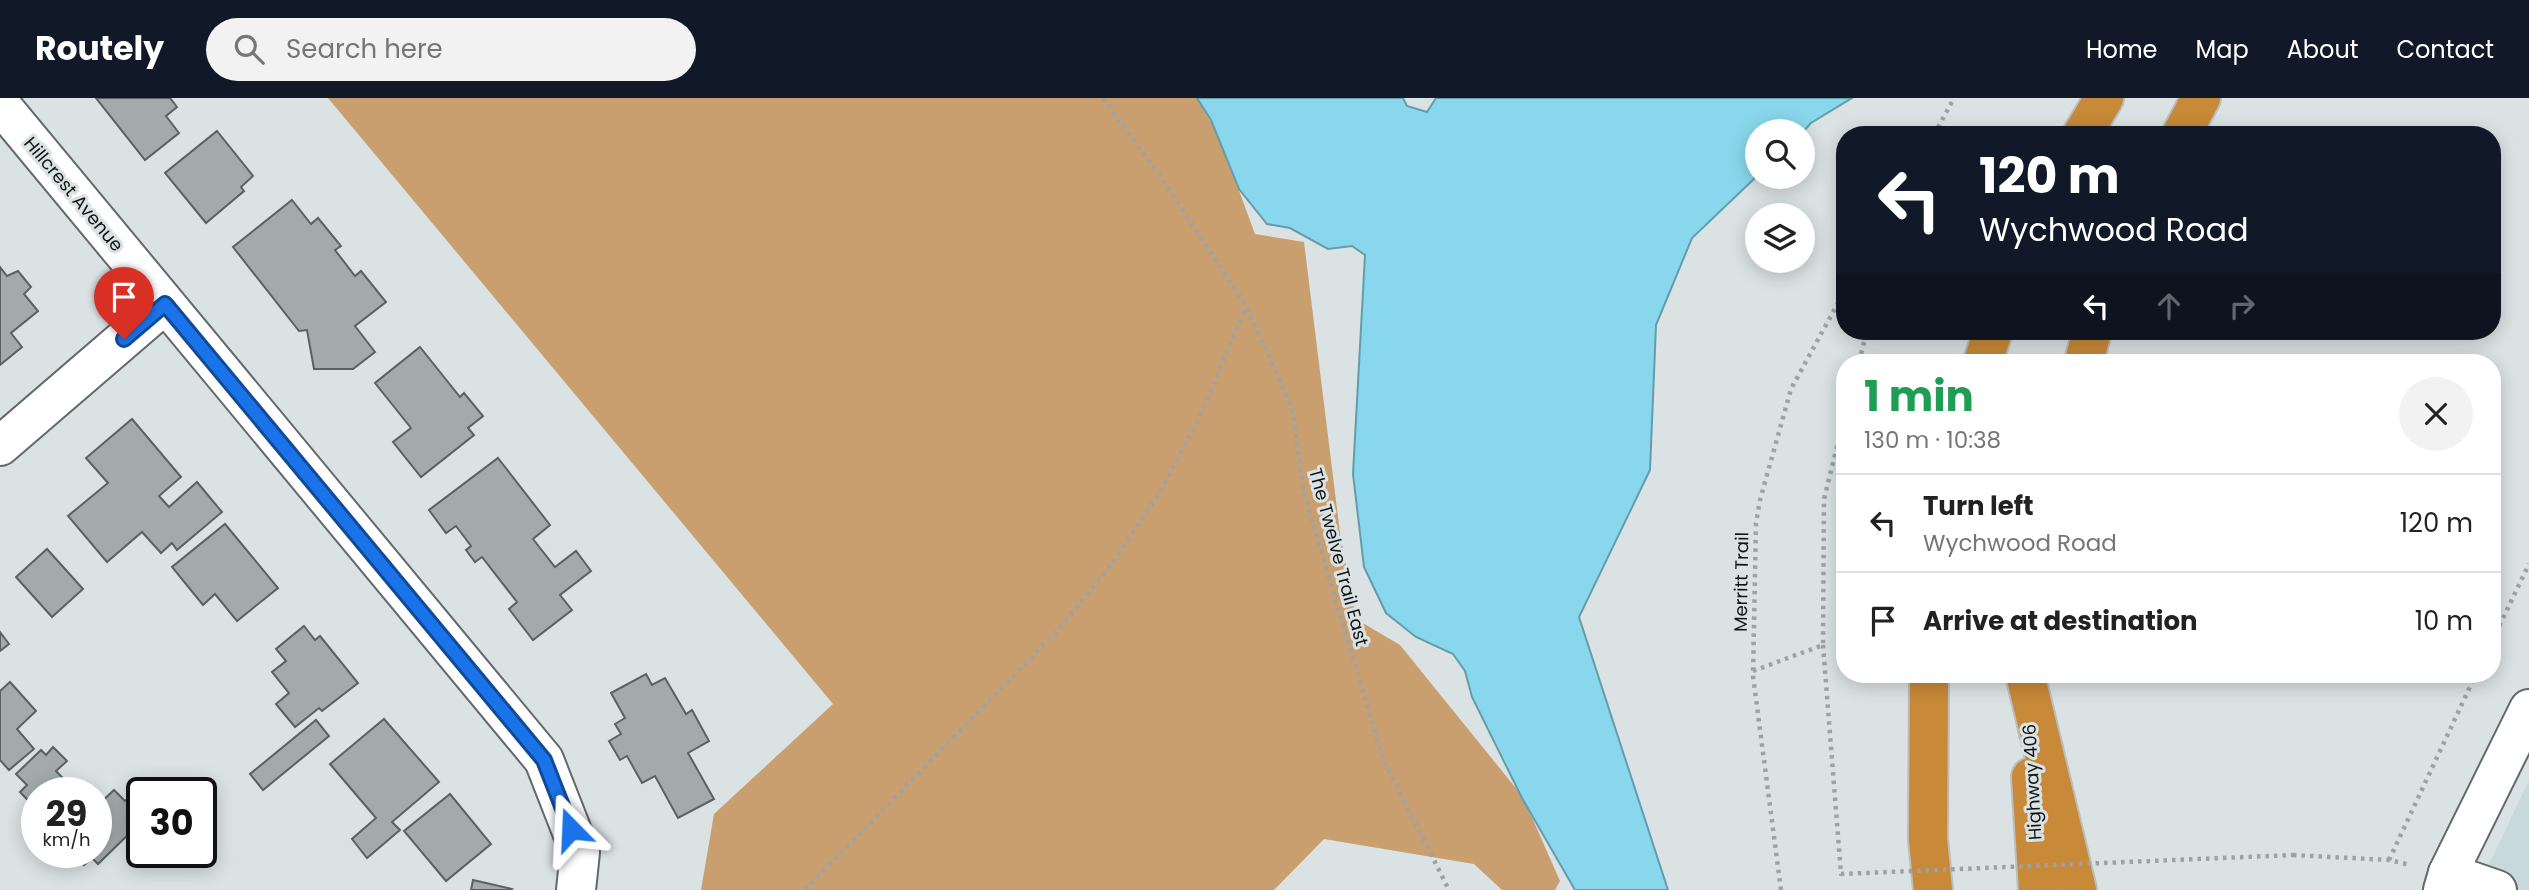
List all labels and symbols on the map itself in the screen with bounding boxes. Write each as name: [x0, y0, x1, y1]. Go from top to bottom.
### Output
street label: Hillcrest Avenue: [19, 131, 129, 257]
pin: [94, 267, 154, 339]
street label: The Twelve Trail East: [1303, 465, 1375, 649]
street label: Merritt Trail: [1728, 532, 1754, 632]
street label: Highway 406: [2016, 723, 2048, 841]
speed limit sign: 30: [126, 777, 217, 868]
position arrow: [534, 792, 608, 866]

